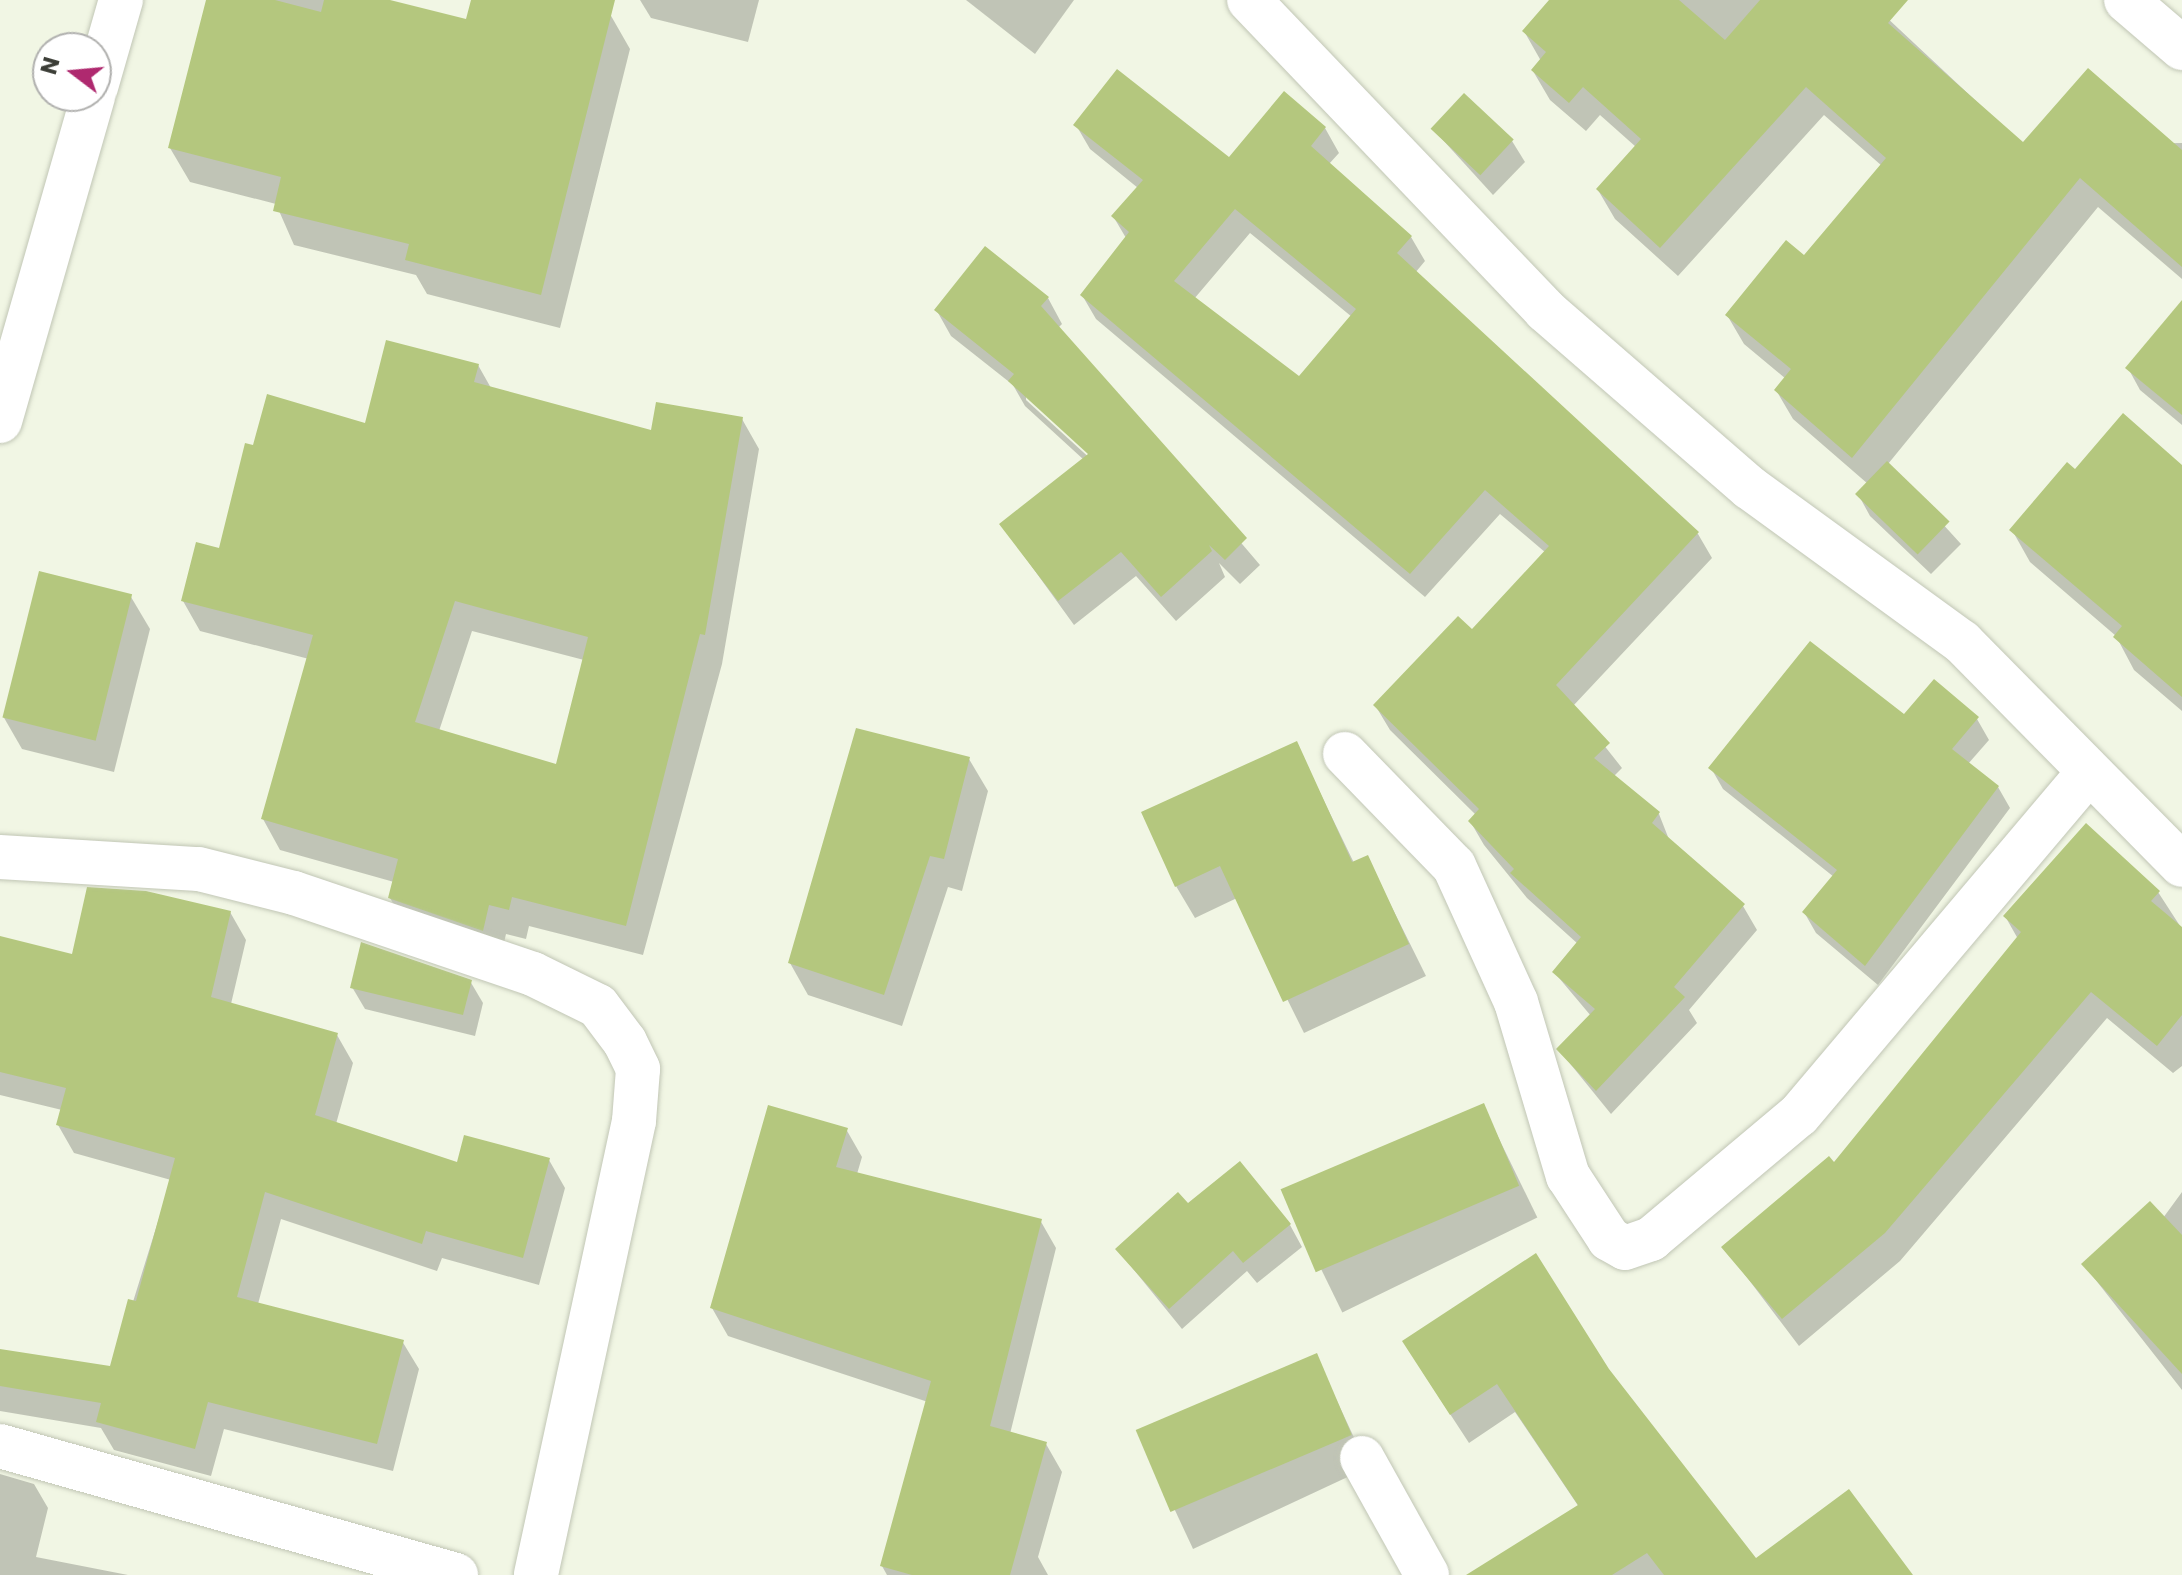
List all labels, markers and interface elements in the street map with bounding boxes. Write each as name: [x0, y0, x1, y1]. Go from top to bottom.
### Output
north arrow: [32, 32, 112, 112]
text: N: [33, 54, 68, 78]

